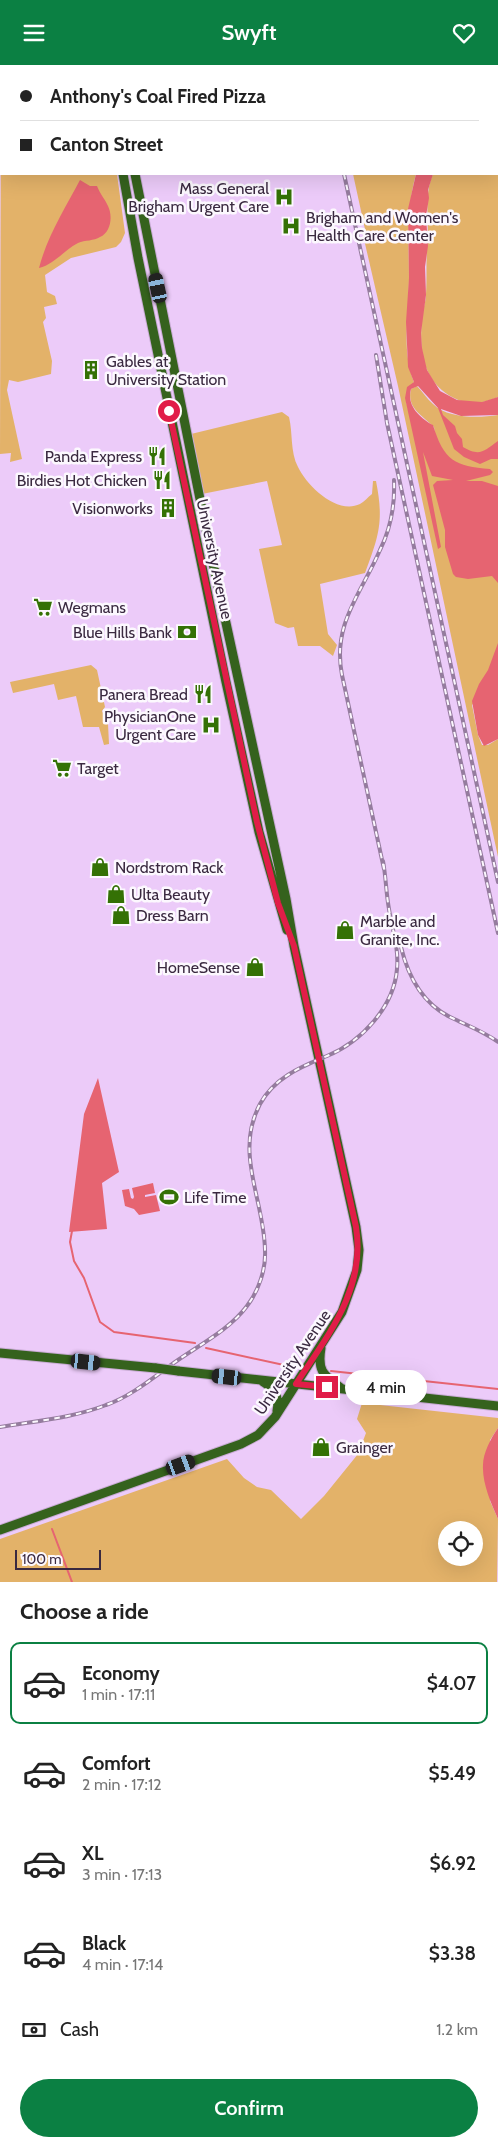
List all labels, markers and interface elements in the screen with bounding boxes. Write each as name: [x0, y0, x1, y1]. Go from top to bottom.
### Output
icon: menu: [20, 19, 48, 47]
text: Swyft: [221, 19, 277, 46]
icon: heart: [450, 19, 478, 47]
text: Anthony's Coal Fired Pizza: [50, 85, 266, 108]
text: Canton Street: [50, 133, 163, 156]
place label: Mass General Brigham Urgent Care: [128, 179, 269, 216]
hospital icon: Mass General Brigham Urgent Care: [273, 186, 295, 208]
place label: Brigham and Women's Health Care Center: [306, 208, 459, 245]
hospital icon: Brigham and Women's Health Care Center: [280, 215, 302, 237]
car: [147, 272, 168, 304]
place label: Gables at University Station: [106, 352, 226, 389]
building icon: Gables at University Station: [80, 359, 102, 381]
route start: [158, 400, 180, 422]
restaurant icon: Panda Express: [146, 445, 168, 467]
place label: Panda Express: [45, 447, 142, 466]
restaurant icon: Birdies Hot Chicken: [151, 469, 173, 491]
place label: Birdies Hot Chicken: [17, 471, 147, 490]
building icon: Visionworks: [157, 497, 179, 519]
street label: University Avenue: [192, 497, 237, 621]
place label: Visionworks: [72, 499, 153, 518]
supermarket icon: Wegmans: [32, 596, 54, 618]
place label: Wegmans: [58, 598, 126, 617]
bank icon: Blue Hills Bank: [176, 621, 198, 643]
place label: Blue Hills Bank: [73, 623, 173, 642]
restaurant icon: Panera Bread: [192, 683, 214, 705]
place label: Panera Bread: [99, 685, 188, 704]
place label: PhysicianOne Urgent Care: [104, 707, 196, 744]
hospital icon: PhysicianOne Urgent Care: [200, 714, 222, 736]
supermarket icon: Target: [51, 757, 73, 779]
place label: Target: [77, 759, 119, 778]
shop icon: Nordstrom Rack: [89, 856, 111, 878]
place label: Nordstrom Rack: [115, 858, 224, 877]
shop icon: Ulta Beauty: [105, 883, 127, 905]
place label: Ulta Beauty: [131, 885, 210, 904]
shop icon: Dress Barn: [110, 904, 132, 926]
place label: Dress Barn: [136, 906, 209, 925]
place label: Marble and Granite, Inc.: [360, 912, 440, 949]
shop icon: Marble and Granite, Inc.: [334, 919, 356, 941]
shop icon: HomeSense: [244, 956, 266, 978]
place label: HomeSense: [157, 958, 240, 977]
sports icon: Life Time: [158, 1186, 180, 1208]
place label: Life Time: [184, 1188, 246, 1207]
street label: University Avenue: [250, 1306, 335, 1418]
car: [70, 1353, 101, 1371]
car: [211, 1368, 242, 1386]
callout: 4 min: [344, 1369, 427, 1405]
route end: [316, 1376, 338, 1398]
text: 4 min: [366, 1378, 406, 1397]
shop icon: Grainger: [310, 1436, 332, 1458]
place label: Grainger: [336, 1438, 394, 1457]
car: [164, 1453, 197, 1477]
map controls: [438, 1521, 483, 1566]
button: locate: [438, 1521, 483, 1566]
scale bar: [15, 1547, 101, 1570]
text: 100 m: [22, 1550, 62, 1568]
text: Choose a ride: [20, 1598, 149, 1625]
icon: car: [22, 1661, 67, 1706]
text: Economy: [82, 1662, 160, 1685]
text: $4.07: [427, 1672, 476, 1695]
text: 1 min · 17:11: [82, 1685, 155, 1704]
icon: car: [22, 1751, 67, 1796]
text: Comfort: [82, 1752, 151, 1775]
text: $5.49: [428, 1762, 476, 1785]
text: 2 min · 17:12: [82, 1775, 162, 1794]
icon: car: [22, 1841, 67, 1886]
text: XL: [82, 1842, 103, 1865]
text: $6.92: [430, 1852, 476, 1875]
text: 3 min · 17:13: [82, 1865, 162, 1884]
icon: car: [22, 1931, 67, 1976]
text: Black: [82, 1932, 126, 1955]
text: $3.38: [429, 1942, 476, 1965]
text: 4 min · 17:14: [82, 1955, 163, 1974]
icon: cash: [20, 2016, 48, 2044]
text: Cash: [60, 2018, 99, 2041]
text: 1.2 km: [436, 2020, 478, 2039]
button: Confirm: [20, 2079, 478, 2137]

